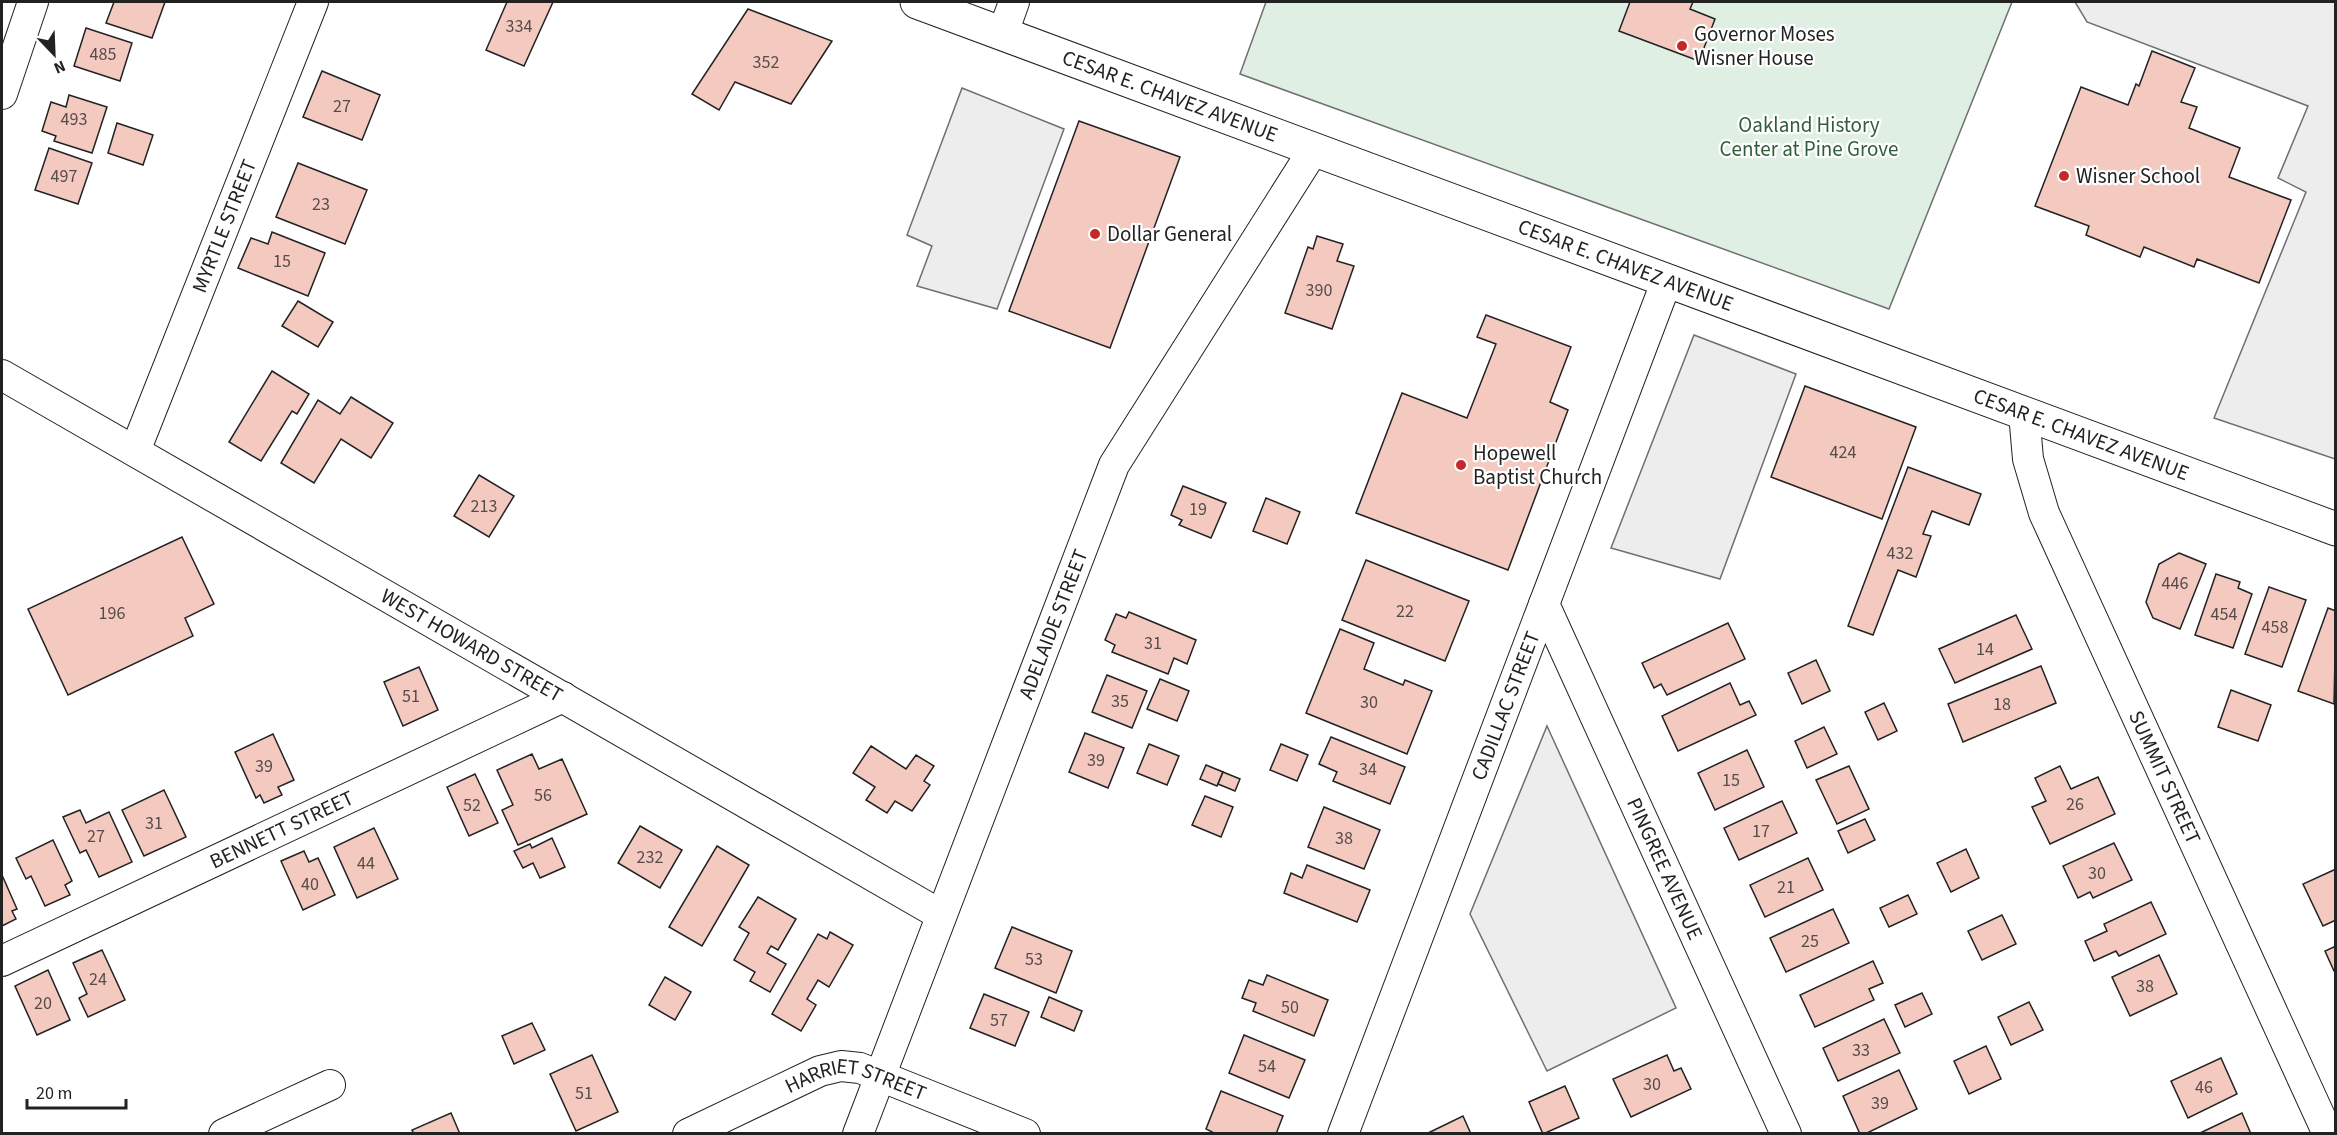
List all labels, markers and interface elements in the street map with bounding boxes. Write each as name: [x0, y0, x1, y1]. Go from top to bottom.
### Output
house number: 334: [506, 14, 532, 39]
place label: Governor Moses Wisner House: [1694, 19, 1835, 73]
north arrow: [24, 24, 84, 84]
marker: Governor Moses Wisner House: [1675, 39, 1689, 53]
house number: 485: [90, 42, 116, 67]
street label: CESAR E. CHAVEZ AVENUE: [1058, 42, 1282, 150]
house number: 352: [753, 50, 779, 75]
text: N: [50, 55, 69, 79]
house number: 27: [333, 94, 351, 119]
house number: 493: [61, 107, 87, 132]
park label: Oakland History Center at Pine Grove: [1720, 110, 1898, 164]
street label: MYRTLE STREET: [184, 155, 264, 297]
place label: Wisner School: [2076, 161, 2200, 191]
house number: 497: [51, 164, 77, 189]
marker: Wisner School: [2057, 169, 2071, 183]
house number: 23: [312, 192, 330, 217]
street label: CESAR E. CHAVEZ AVENUE: [1514, 211, 1738, 319]
place label: Dollar General: [1107, 219, 1232, 249]
marker: Dollar General: [1088, 227, 1102, 241]
house number: 15: [273, 249, 291, 274]
house number: 390: [1306, 278, 1332, 303]
street label: CESAR E. CHAVEZ AVENUE: [1969, 381, 2193, 488]
place label: Hopewell Baptist Church: [1473, 438, 1602, 492]
house number: 424: [1830, 440, 1856, 465]
marker: Hopewell Baptist Church: [1454, 458, 1468, 472]
house number: 213: [471, 494, 497, 519]
house number: 19: [1189, 497, 1207, 522]
house number: 432: [1887, 541, 1913, 566]
street label: ADELAIDE STREET: [1011, 545, 1095, 703]
house number: 446: [2162, 571, 2188, 596]
street label: WEST HOWARD STREET: [375, 581, 569, 710]
house number: 22: [1396, 599, 1414, 624]
house number: 196: [99, 601, 125, 626]
house number: 454: [2211, 602, 2237, 627]
house number: 458: [2262, 615, 2288, 640]
street label: CADILLAC STREET: [1464, 627, 1547, 785]
house number: 31: [1144, 631, 1162, 656]
house number: 14: [1976, 637, 1994, 662]
house number: 51: [402, 684, 420, 709]
house number: 35: [1111, 689, 1129, 714]
house number: 30: [1360, 690, 1378, 715]
house number: 18: [1993, 692, 2011, 717]
street label: SUMMIT STREET: [2121, 706, 2208, 849]
house number: 39: [1087, 748, 1105, 773]
house number: 39: [255, 754, 273, 779]
house number: 34: [1359, 757, 1377, 782]
house number: 15: [1722, 768, 1740, 793]
street label: BENNETT STREET: [205, 783, 358, 876]
house number: 56: [534, 783, 552, 808]
house number: 26: [2066, 792, 2084, 817]
house number: 52: [463, 793, 481, 818]
street label: PINGREE AVENUE: [1619, 793, 1710, 945]
house number: 31: [145, 811, 163, 836]
house number: 17: [1752, 819, 1770, 844]
house number: 27: [87, 824, 105, 849]
house number: 38: [1335, 826, 1353, 851]
house number: 232: [637, 845, 663, 870]
house number: 44: [357, 851, 375, 876]
house number: 30: [2088, 861, 2106, 886]
house number: 40: [301, 872, 319, 897]
house number: 21: [1777, 875, 1795, 900]
house number: 25: [1801, 929, 1819, 954]
house number: 53: [1025, 947, 1043, 972]
house number: 24: [89, 967, 107, 992]
house number: 38: [2136, 974, 2154, 999]
house number: 20: [34, 991, 52, 1016]
house number: 50: [1281, 995, 1299, 1020]
house number: 57: [990, 1008, 1008, 1033]
house number: 33: [1852, 1038, 1870, 1063]
street label: HARRIET STREET: [780, 1051, 931, 1108]
house number: 54: [1258, 1054, 1276, 1079]
scale bar: [27, 1072, 126, 1110]
house number: 30: [1643, 1072, 1661, 1097]
house number: 46: [2195, 1075, 2213, 1100]
text: 20 m: [36, 1081, 72, 1106]
house number: 51: [575, 1081, 593, 1106]
house number: 39: [1871, 1091, 1889, 1116]

